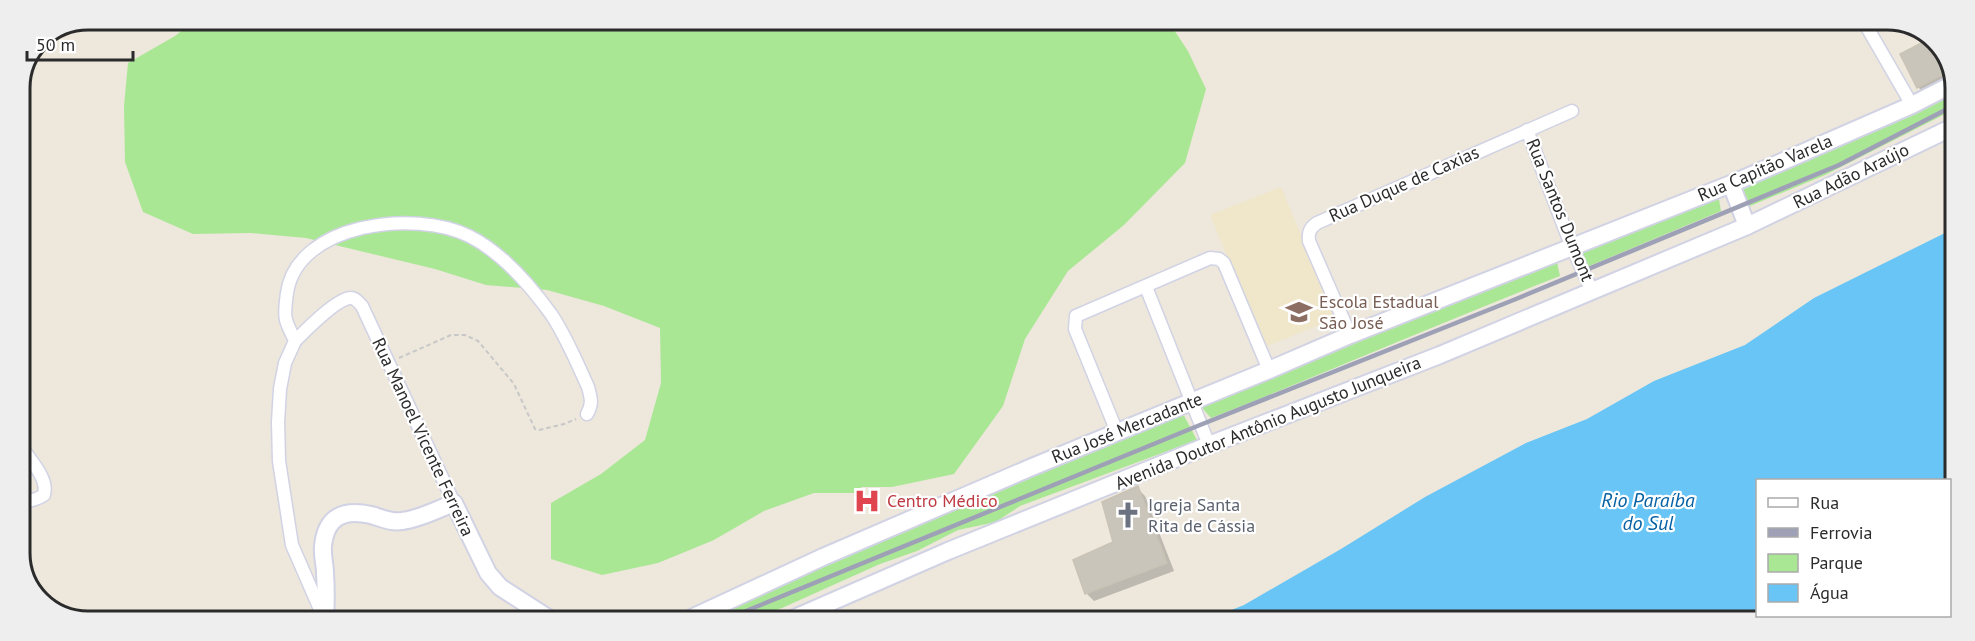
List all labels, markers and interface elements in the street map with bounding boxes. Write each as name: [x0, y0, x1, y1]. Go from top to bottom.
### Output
scale bar: [27, 24, 134, 62]
text: 50 m: [36, 33, 75, 56]
street label: Rua Capitão Varela: [1694, 129, 1836, 206]
street label: Rua Santos Dumont: [1521, 135, 1600, 285]
street label: Rua Adão Araújo: [1789, 138, 1913, 214]
street label: Rua Duque de Caxias: [1325, 140, 1482, 227]
place label: Escola Estadual São José: [1319, 290, 1439, 334]
school or university icon: Escola Estadual São José: [1284, 297, 1314, 327]
street label: Rua Manoel Vicente Ferreira: [367, 334, 480, 540]
street label: Avenida Doutor Antônio Augusto Junqueira: [1112, 350, 1424, 495]
street label: Rua José Mercadante: [1048, 387, 1205, 468]
legend: [1756, 479, 1951, 617]
hospital icon: Centro Médico: [852, 486, 882, 516]
water label: Rio Paraíba do Sul: [1601, 487, 1695, 536]
place label: Centro Médico: [887, 489, 998, 512]
text: Rua: [1810, 491, 1839, 514]
place label: Igreja Santa Rita de Cássia: [1148, 493, 1255, 537]
church icon: Igreja Santa Rita de Cássia: [1113, 500, 1143, 530]
text: Ferrovia: [1810, 521, 1873, 544]
text: Parque: [1810, 551, 1863, 574]
text: Água: [1810, 581, 1849, 604]

